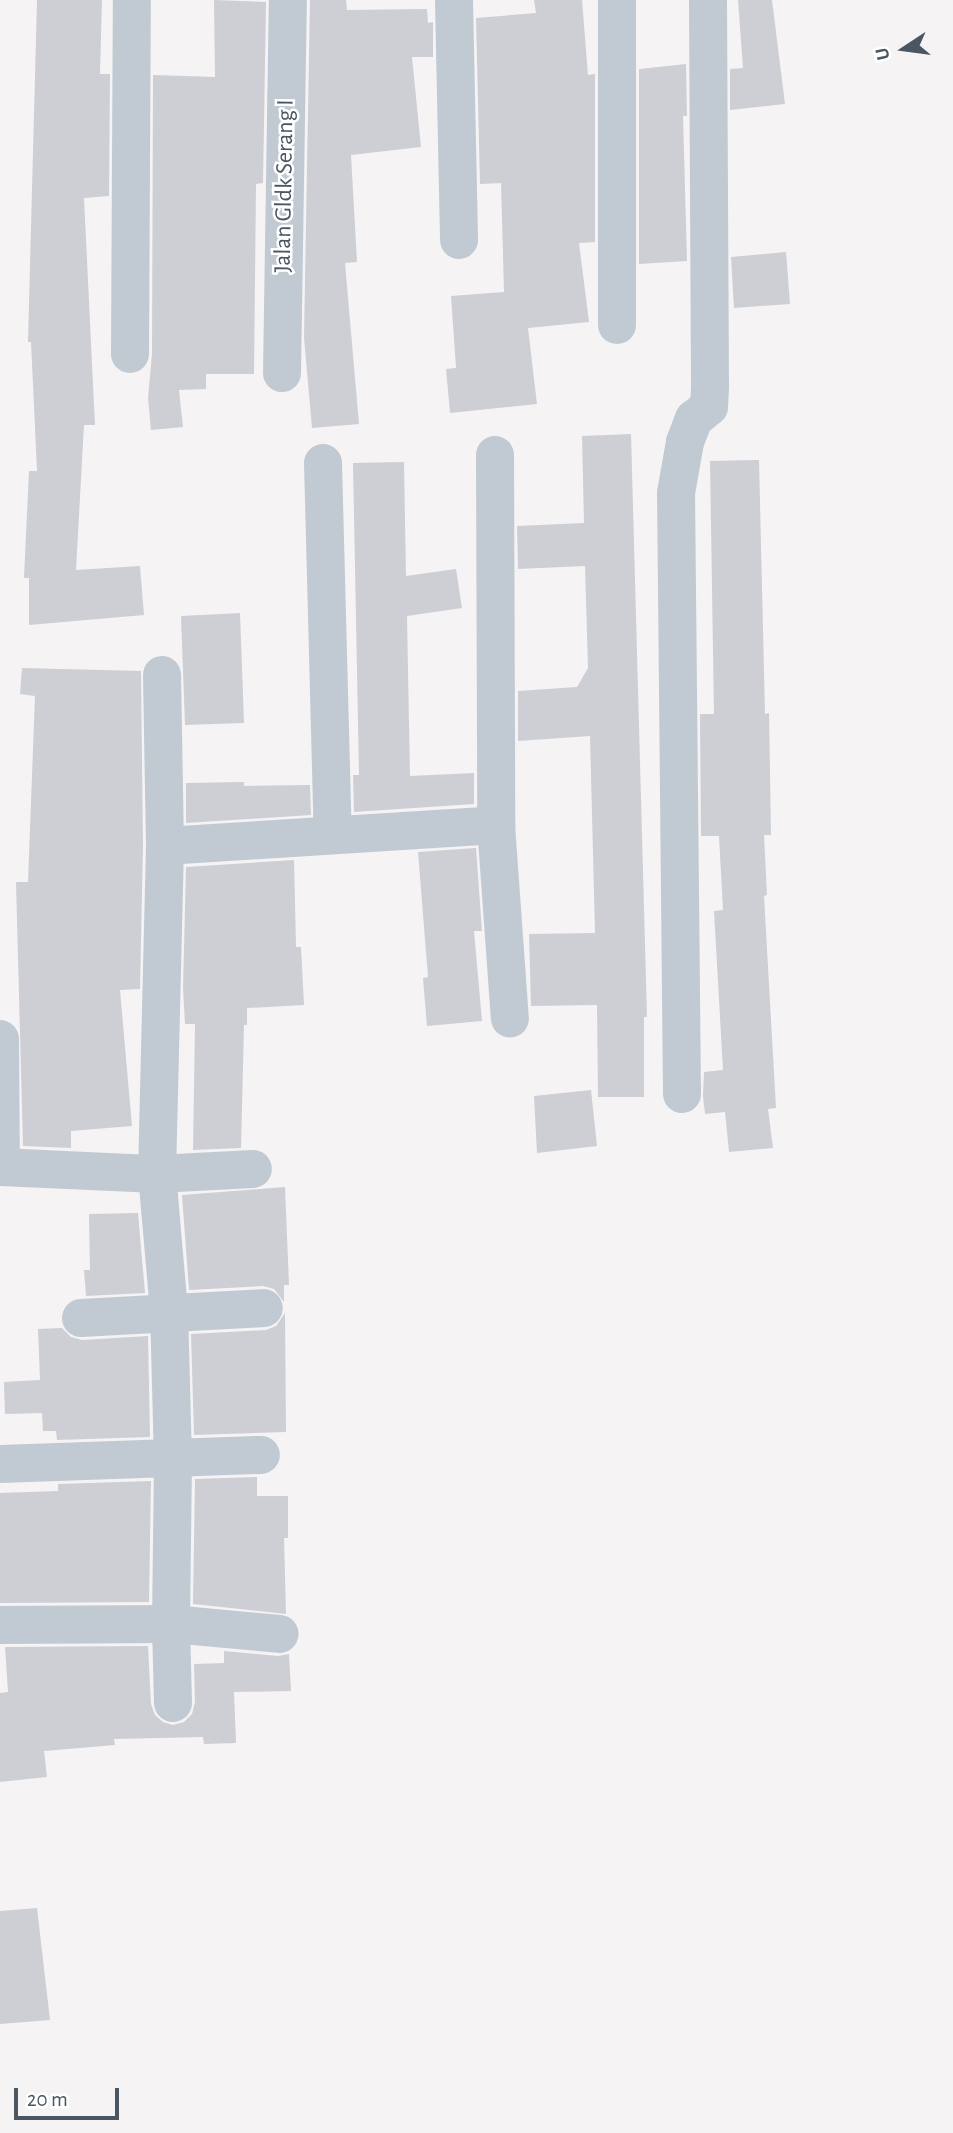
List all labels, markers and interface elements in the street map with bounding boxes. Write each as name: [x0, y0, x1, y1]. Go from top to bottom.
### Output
north arrow: [869, 14, 939, 84]
text: U: [872, 46, 894, 62]
street label: Jalan Gldk Serang I: [269, 99, 301, 273]
scale bar: [18, 2074, 122, 2118]
text: 20 m: [27, 2089, 68, 2110]

